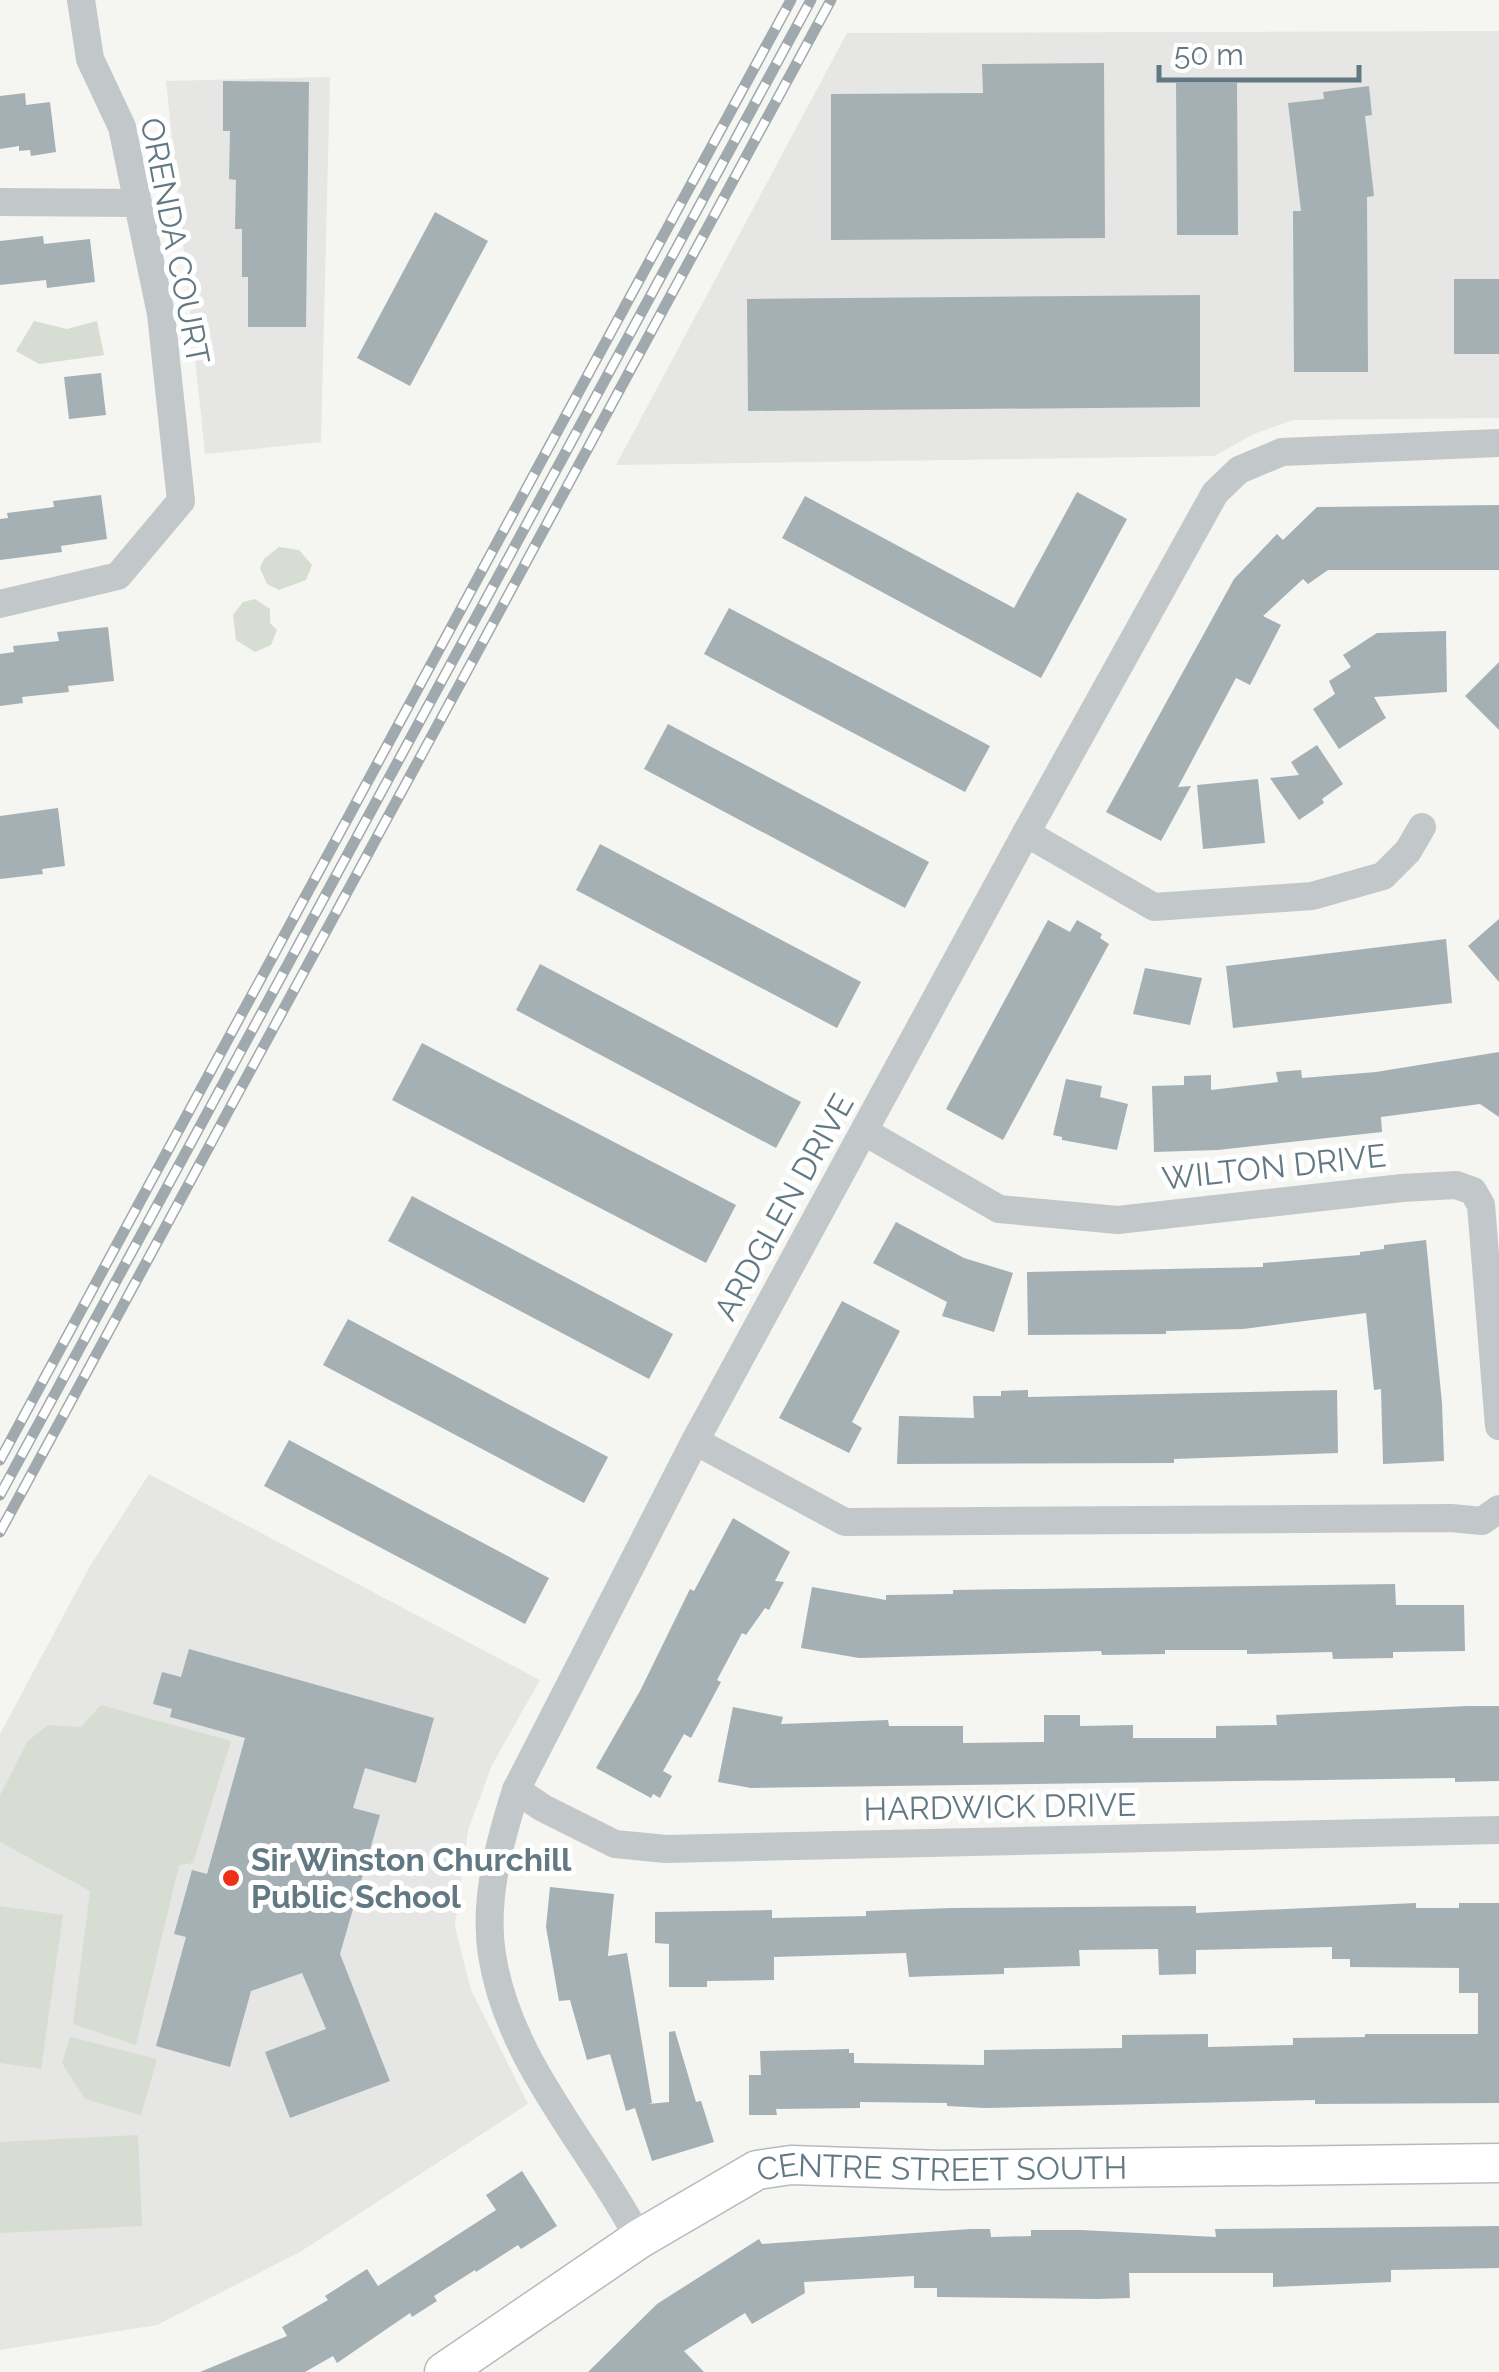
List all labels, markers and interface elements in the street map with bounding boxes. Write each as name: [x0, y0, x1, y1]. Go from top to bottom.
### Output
scale bar: [1159, 20, 1359, 82]
text: 50 m: [1174, 37, 1244, 72]
street label: ORENDA COURT: [133, 115, 218, 367]
street label: ARDGLEN DRIVE: [706, 1087, 861, 1326]
street label: WILTON DRIVE: [1160, 1136, 1388, 1197]
street label: HARDWICK DRIVE: [863, 1786, 1137, 1827]
place label: Sir Winston Churchill Public School: [251, 1841, 572, 1915]
marker: Sir Winston Churchill Public School: [220, 1867, 242, 1889]
street label: CENTRE STREET SOUTH: [754, 2145, 1127, 2188]

